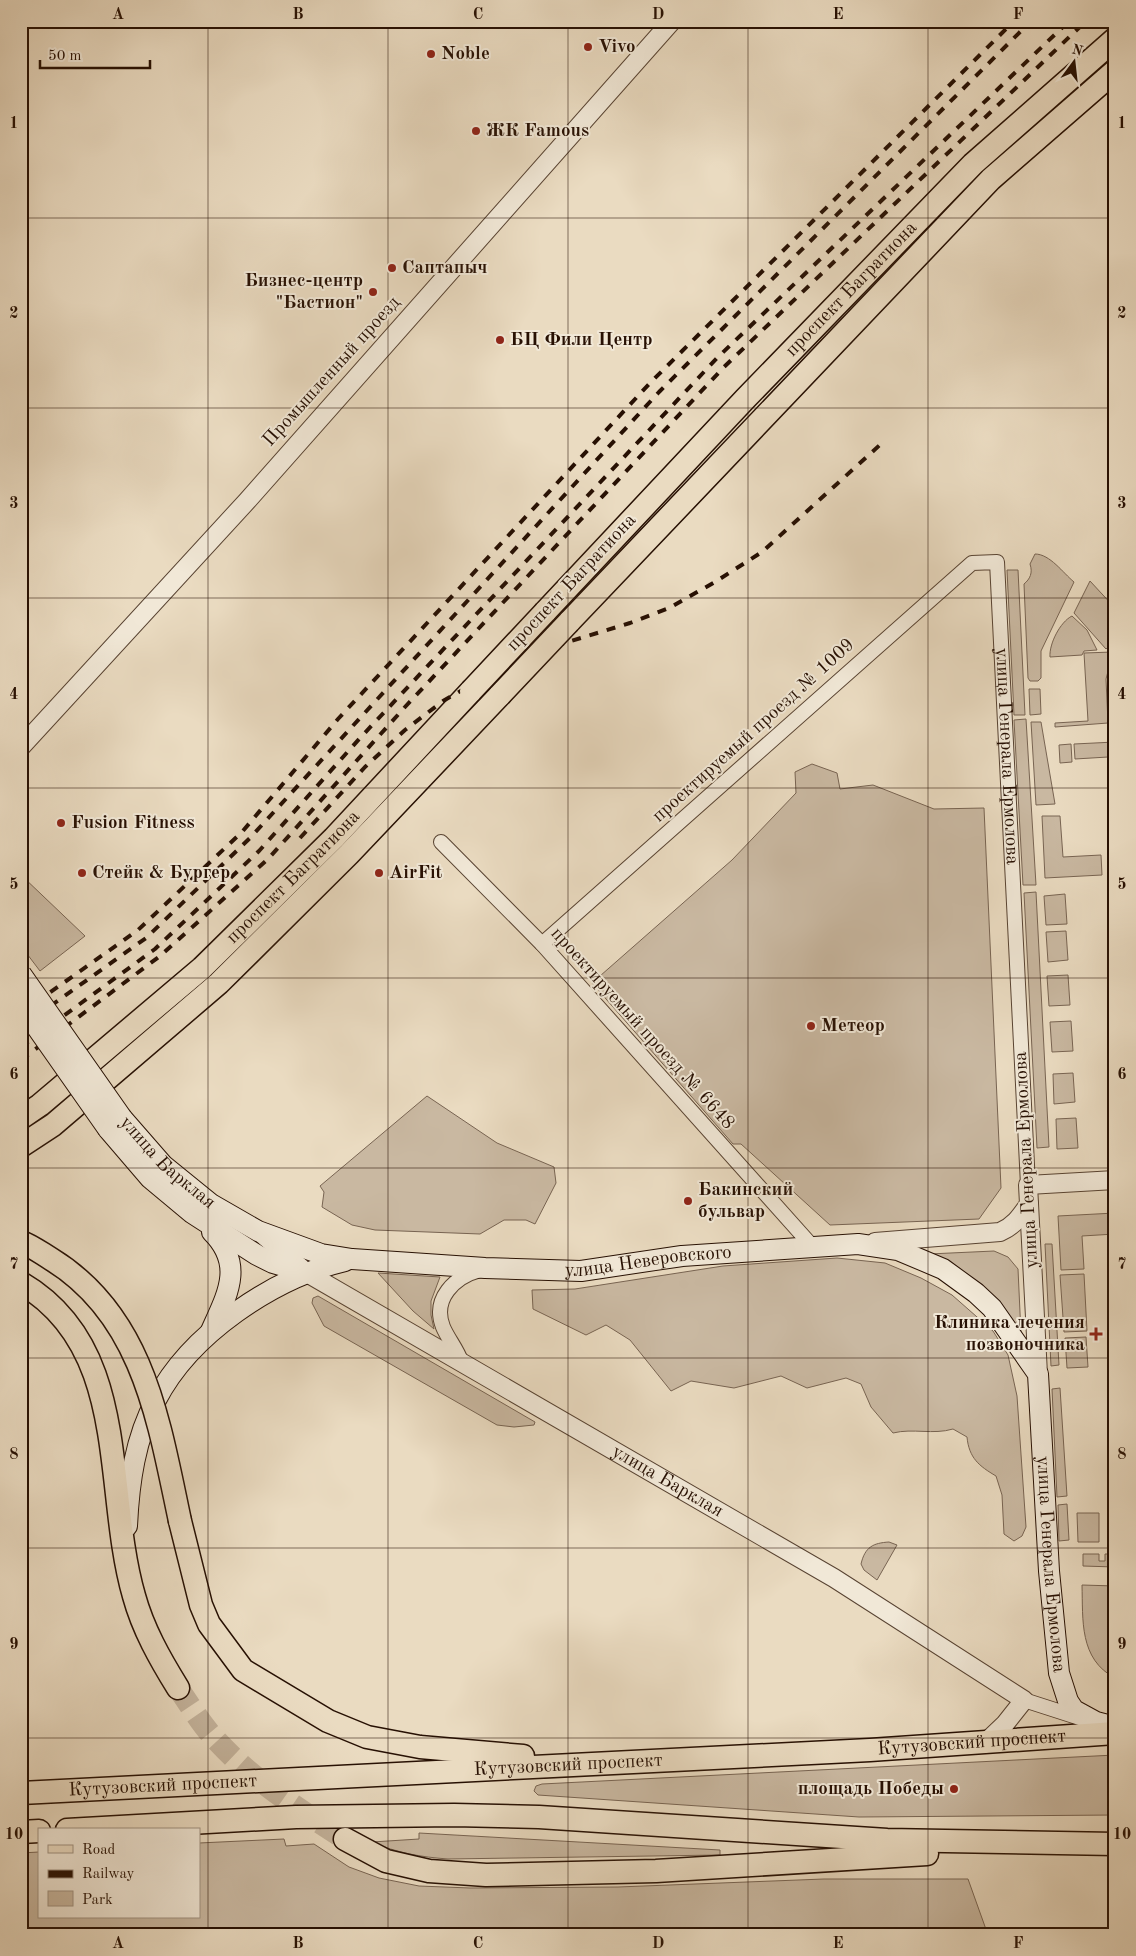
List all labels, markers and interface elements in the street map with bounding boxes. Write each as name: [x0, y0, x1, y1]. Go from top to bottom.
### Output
text: A: [112, 7, 124, 23]
text: B: [292, 7, 304, 23]
text: C: [473, 7, 483, 23]
text: D: [652, 7, 664, 23]
text: E: [832, 7, 844, 23]
text: F: [1013, 7, 1024, 23]
scale bar: [40, 38, 150, 70]
place label: Vivo: [598, 38, 636, 57]
north arrow: [1048, 38, 1098, 88]
marker: Vivo: [582, 41, 594, 53]
text: N: [1070, 42, 1084, 59]
place label: Noble: [441, 45, 490, 64]
marker: Noble: [425, 48, 437, 60]
text: 50 m: [48, 49, 82, 64]
text: 1: [9, 116, 19, 132]
text: 1: [1117, 116, 1127, 132]
place label: ЖК Famous: [486, 122, 589, 141]
marker: ЖК Famous: [470, 125, 482, 137]
street label: проспект Багратиона: [782, 218, 921, 360]
place label: Саптапыч: [402, 259, 488, 278]
marker: Саптапыч: [386, 262, 398, 274]
place label: Бизнес-центр "Бастион": [244, 272, 363, 313]
marker: Бизнес-центр "Бастион": [367, 286, 379, 298]
street label: Промышленный проезд: [260, 293, 405, 451]
text: 2: [9, 306, 19, 322]
text: 2: [1117, 306, 1127, 322]
place label: БЦ Фили Центр: [510, 331, 653, 350]
marker: БЦ Фили Центр: [494, 334, 506, 346]
text: 3: [9, 496, 19, 512]
text: 3: [1117, 496, 1127, 512]
street label: проспект Багратиона: [504, 510, 641, 655]
street label: проектируемый проезд № 1009: [649, 635, 859, 827]
street label: улица Генерала Ермолова: [992, 647, 1022, 866]
text: 4: [9, 687, 19, 703]
text: 4: [1117, 687, 1127, 703]
street label: проспект Багратиона: [223, 807, 364, 947]
place label: Fusion Fitness: [71, 814, 195, 833]
marker: Fusion Fitness: [55, 817, 67, 829]
place label: Стейк & Бургер: [92, 864, 230, 883]
place label: AirFit: [389, 864, 443, 883]
marker: Стейк & Бургер: [76, 867, 88, 879]
marker: AirFit: [373, 867, 385, 879]
text: 5: [9, 877, 19, 893]
text: 5: [1117, 877, 1127, 893]
street label: проектируемый проезд № 6648: [546, 924, 738, 1134]
place label: Метеор: [821, 1017, 885, 1036]
marker: Метеор: [805, 1020, 817, 1032]
street label: улица Генерала Ермолова: [1012, 1050, 1042, 1269]
text: 6: [9, 1067, 19, 1083]
text: 6: [1117, 1067, 1127, 1083]
street label: улица Барклая: [116, 1113, 219, 1213]
place label: Бакинский бульвар: [698, 1181, 793, 1222]
marker: Бакинский бульвар: [682, 1195, 694, 1207]
street label: улица Неверовского: [564, 1243, 732, 1281]
text: 7: [9, 1257, 19, 1273]
text: 7: [1117, 1257, 1127, 1273]
place label: Клиника лечения позвоночника: [934, 1314, 1085, 1355]
marker: Клиника лечения позвоночника: [1089, 1327, 1103, 1341]
street label: улица Барклая: [609, 1442, 726, 1521]
text: 8: [9, 1447, 19, 1463]
text: 8: [1117, 1447, 1127, 1463]
street label: улица Генерала Ермолова: [1033, 1455, 1068, 1674]
text: 9: [9, 1637, 19, 1653]
text: 9: [1117, 1637, 1127, 1653]
street label: Кутузовский проспект: [877, 1727, 1067, 1759]
street label: Кутузовский проспект: [473, 1751, 663, 1780]
street label: Кутузовский проспект: [68, 1772, 258, 1800]
place label: площадь Победы: [798, 1780, 944, 1799]
marker: площадь Победы: [948, 1783, 960, 1795]
text: 10: [5, 1827, 23, 1843]
text: 10: [1113, 1827, 1131, 1843]
legend: [38, 1828, 200, 1918]
text: Road: [82, 1843, 116, 1858]
text: Railway: [82, 1867, 135, 1882]
text: Park: [82, 1893, 113, 1908]
text: A: [112, 1936, 124, 1952]
text: B: [292, 1936, 304, 1952]
text: C: [473, 1936, 483, 1952]
text: D: [652, 1936, 664, 1952]
text: E: [832, 1936, 844, 1952]
text: F: [1013, 1936, 1024, 1952]

